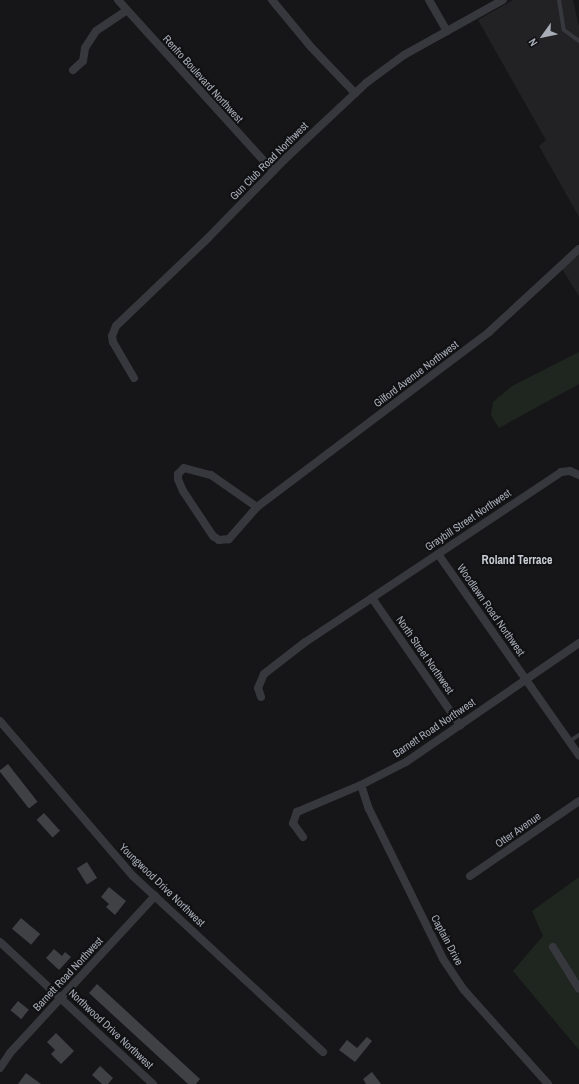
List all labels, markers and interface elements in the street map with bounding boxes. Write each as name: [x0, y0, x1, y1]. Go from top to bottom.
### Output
north arrow: [523, 16, 563, 56]
street label: Renfro Boulevard Northwest: [160, 32, 246, 126]
text: N: [525, 36, 541, 49]
street label: Gun Club Road Northwest: [227, 119, 311, 203]
street label: Gilford Avenue Northwest: [371, 338, 461, 410]
street label: Graybill Street Northwest: [423, 486, 513, 554]
district label: Roland Terrace: [482, 554, 552, 568]
street label: Woodlawn Road Northwest: [454, 562, 528, 658]
street label: North Street Northwest: [393, 614, 457, 696]
street label: Barnett Road Northwest: [390, 696, 478, 760]
street label: Otter Avenue: [493, 809, 543, 851]
street label: Youngwood Drive Northwest: [116, 841, 208, 929]
street label: Captain Drive: [428, 912, 466, 968]
street label: Barnett Road Northwest: [30, 934, 106, 1014]
street label: Northwood Drive Northwest: [66, 986, 156, 1072]

